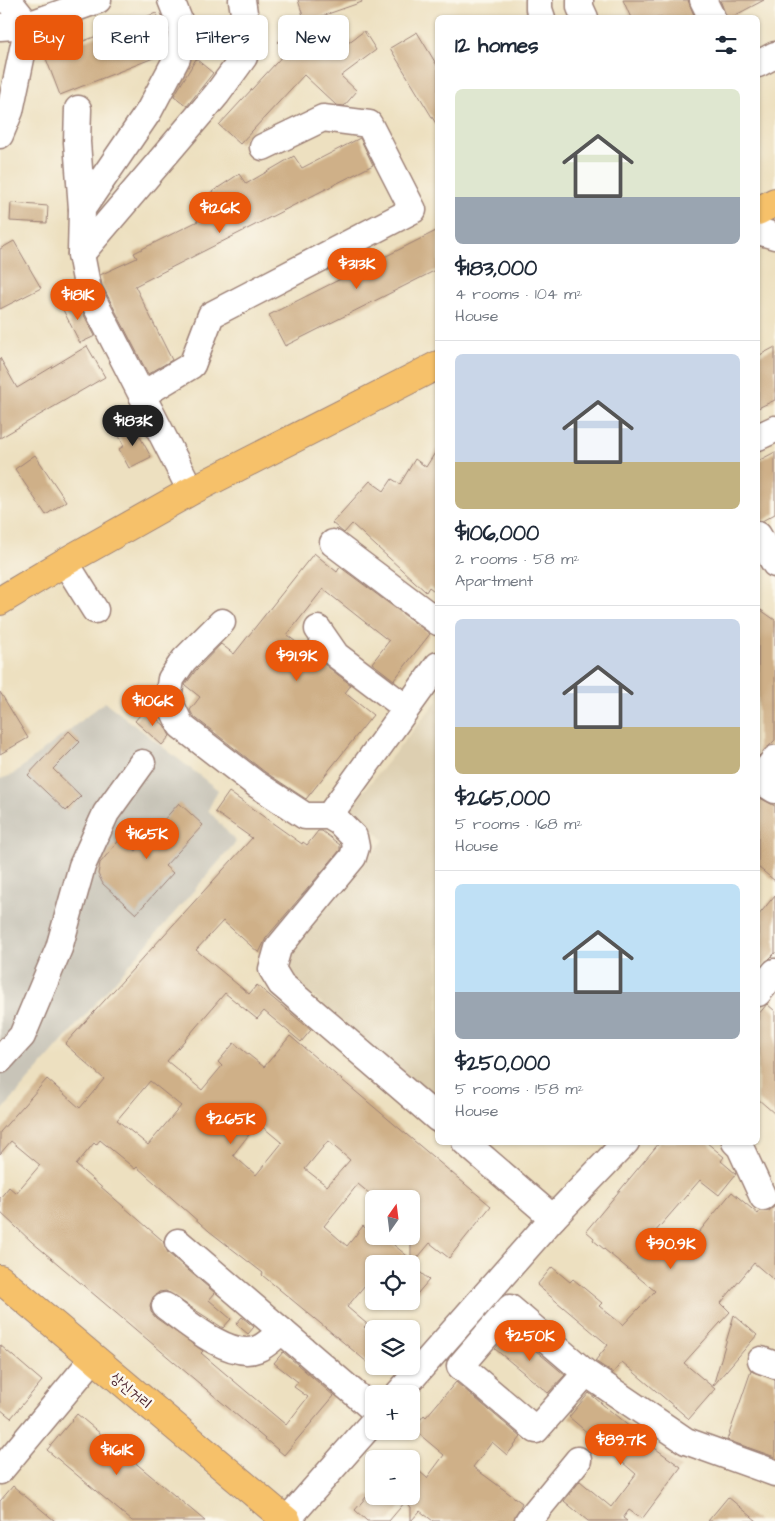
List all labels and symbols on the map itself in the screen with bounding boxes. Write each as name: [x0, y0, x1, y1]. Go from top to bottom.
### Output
pin: $126K: [185, 192, 255, 234]
pin: $313K: [322, 248, 392, 290]
pin: $181K: [43, 278, 113, 321]
pin: $183K: [98, 404, 168, 447]
pin: $91.9K: [256, 640, 338, 682]
pin: $106K: [118, 684, 188, 727]
pin: $165K: [112, 818, 182, 860]
pin: $265K: [196, 1102, 266, 1145]
north arrow: [365, 1190, 420, 1245]
pin: $90.9K: [630, 1228, 712, 1270]
pin: $250K: [495, 1320, 565, 1362]
street label: 상신거리: [106, 1367, 156, 1415]
pin: $89.7K: [580, 1424, 662, 1466]
pin: $161K: [82, 1434, 152, 1476]

